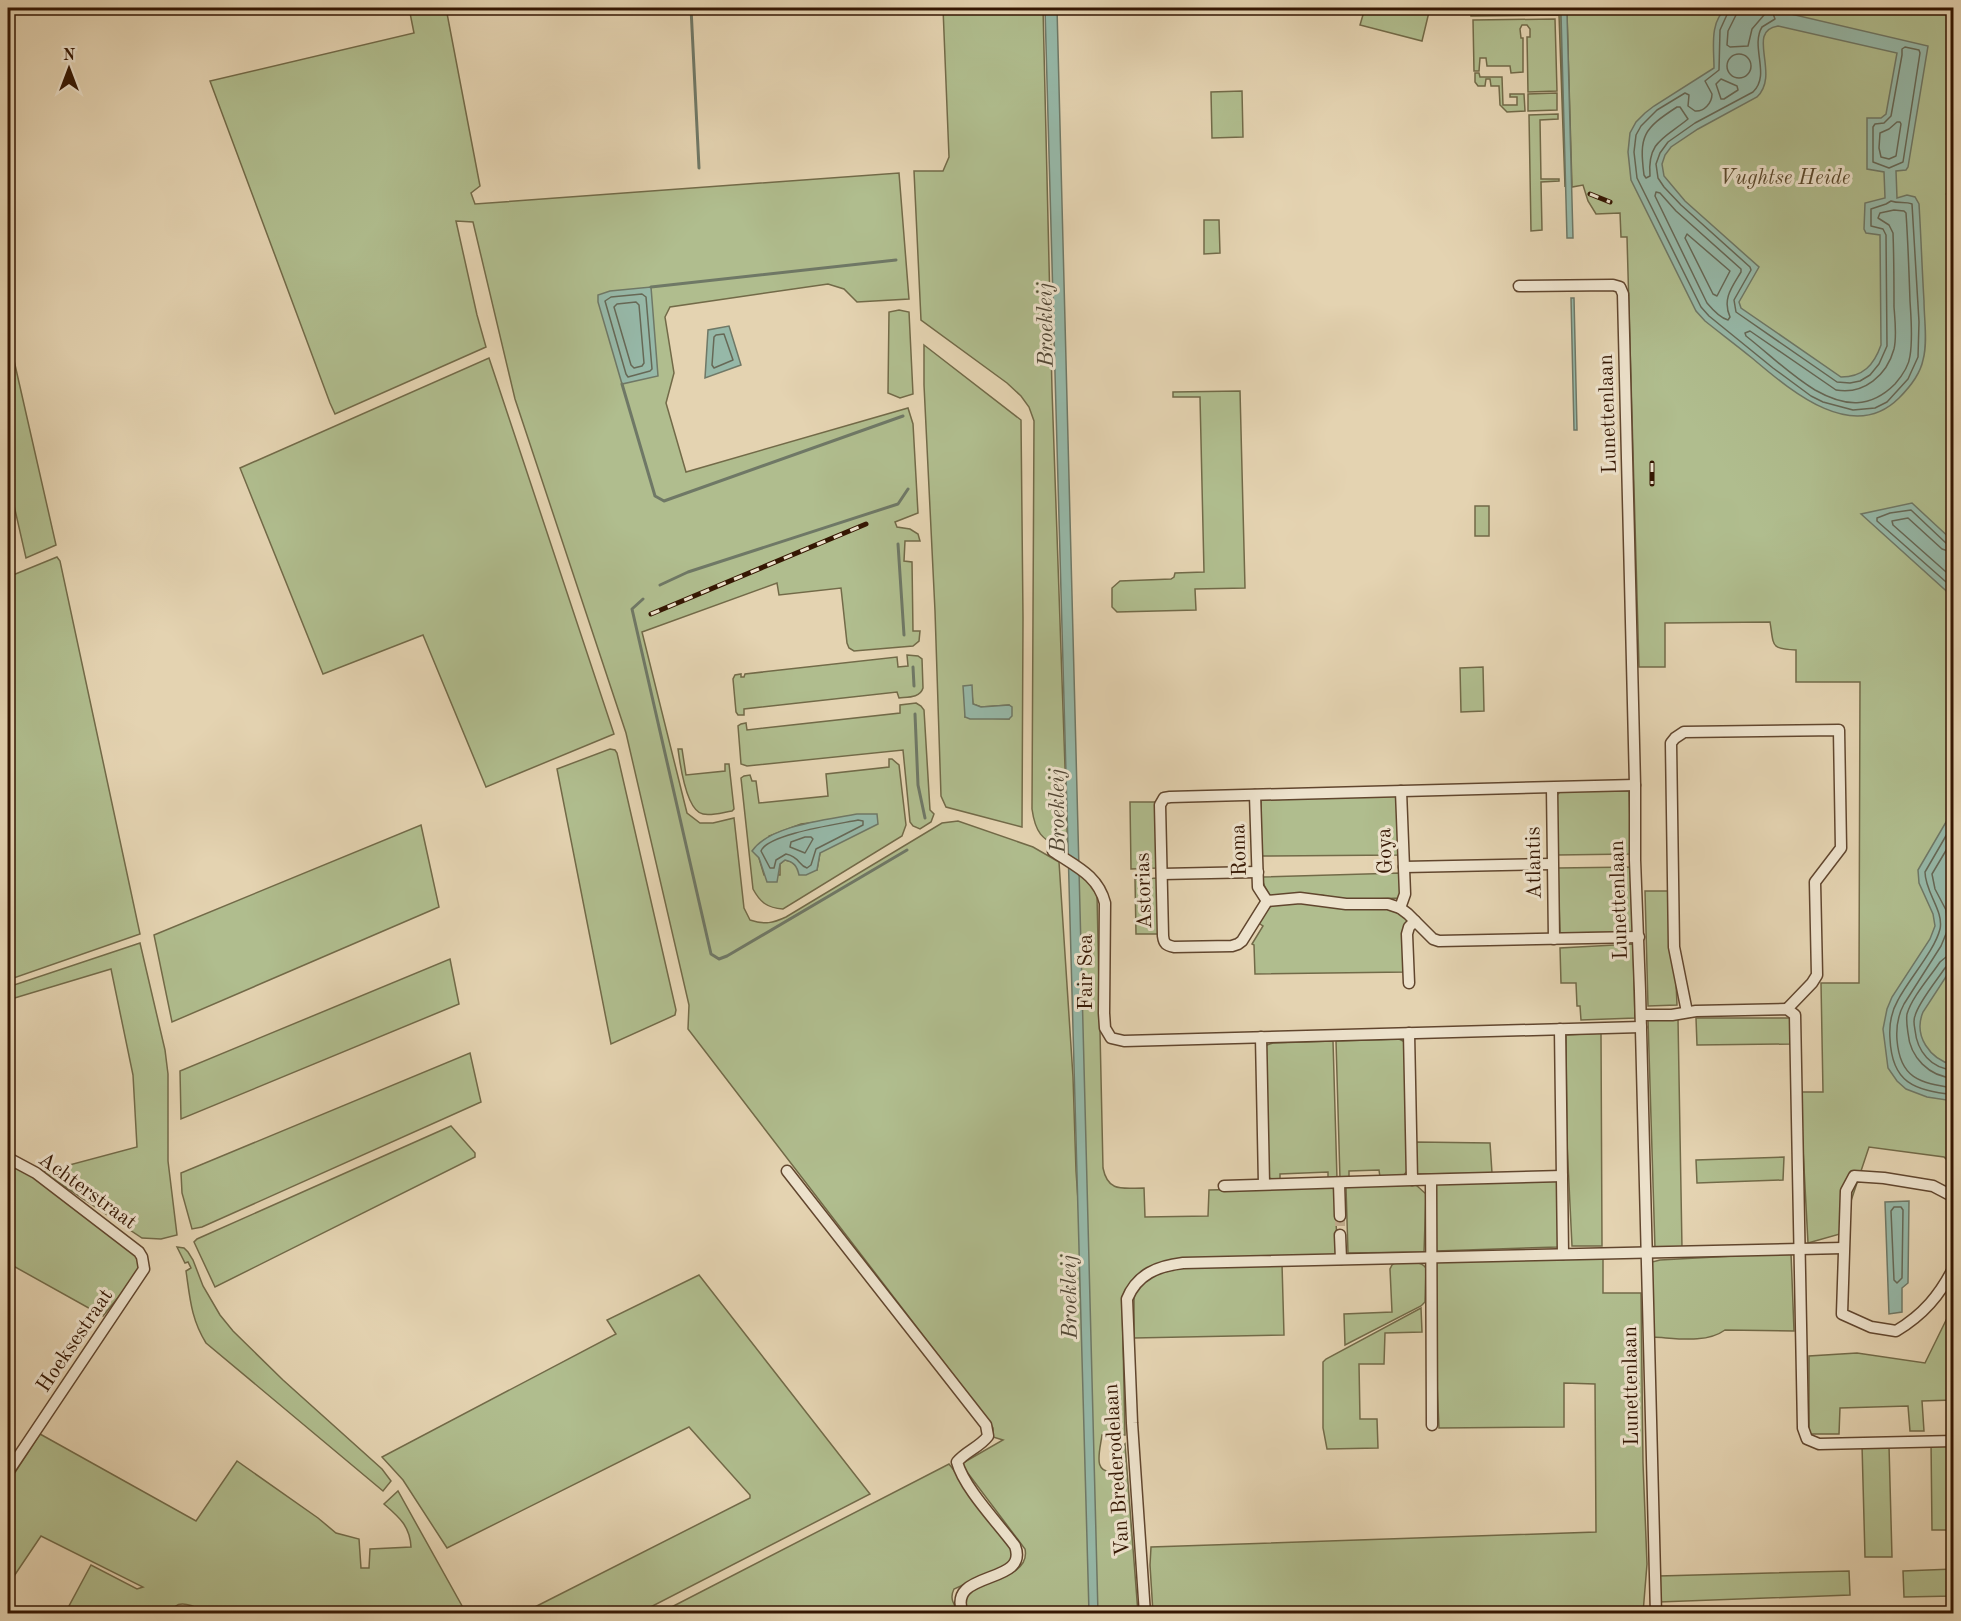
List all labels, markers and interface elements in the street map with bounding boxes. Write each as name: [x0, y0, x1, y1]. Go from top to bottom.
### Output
north arrow: [39, 39, 99, 99]
text: N: [63, 48, 76, 64]
park label: Vughtse Heide: [1720, 168, 1850, 189]
water label: Broekleij: [1034, 282, 1058, 368]
street label: Lunettenlaan: [1596, 354, 1621, 474]
water label: Broekleij: [1046, 768, 1070, 854]
street label: Roma: [1228, 823, 1251, 877]
street label: Atlantis: [1523, 826, 1546, 900]
street label: Goya: [1374, 827, 1397, 874]
street label: Lunettenlaan: [1607, 840, 1632, 960]
street label: Astorias: [1133, 852, 1156, 930]
street label: Fair Sea: [1076, 934, 1097, 1010]
street label: Achterstraat: [34, 1149, 140, 1234]
water label: Broekleij: [1058, 1254, 1082, 1340]
street label: Hoeksestraat: [33, 1285, 117, 1396]
street label: Lunettenlaan: [1620, 1326, 1643, 1446]
street label: Van Brederodelaan: [1101, 1383, 1134, 1557]

